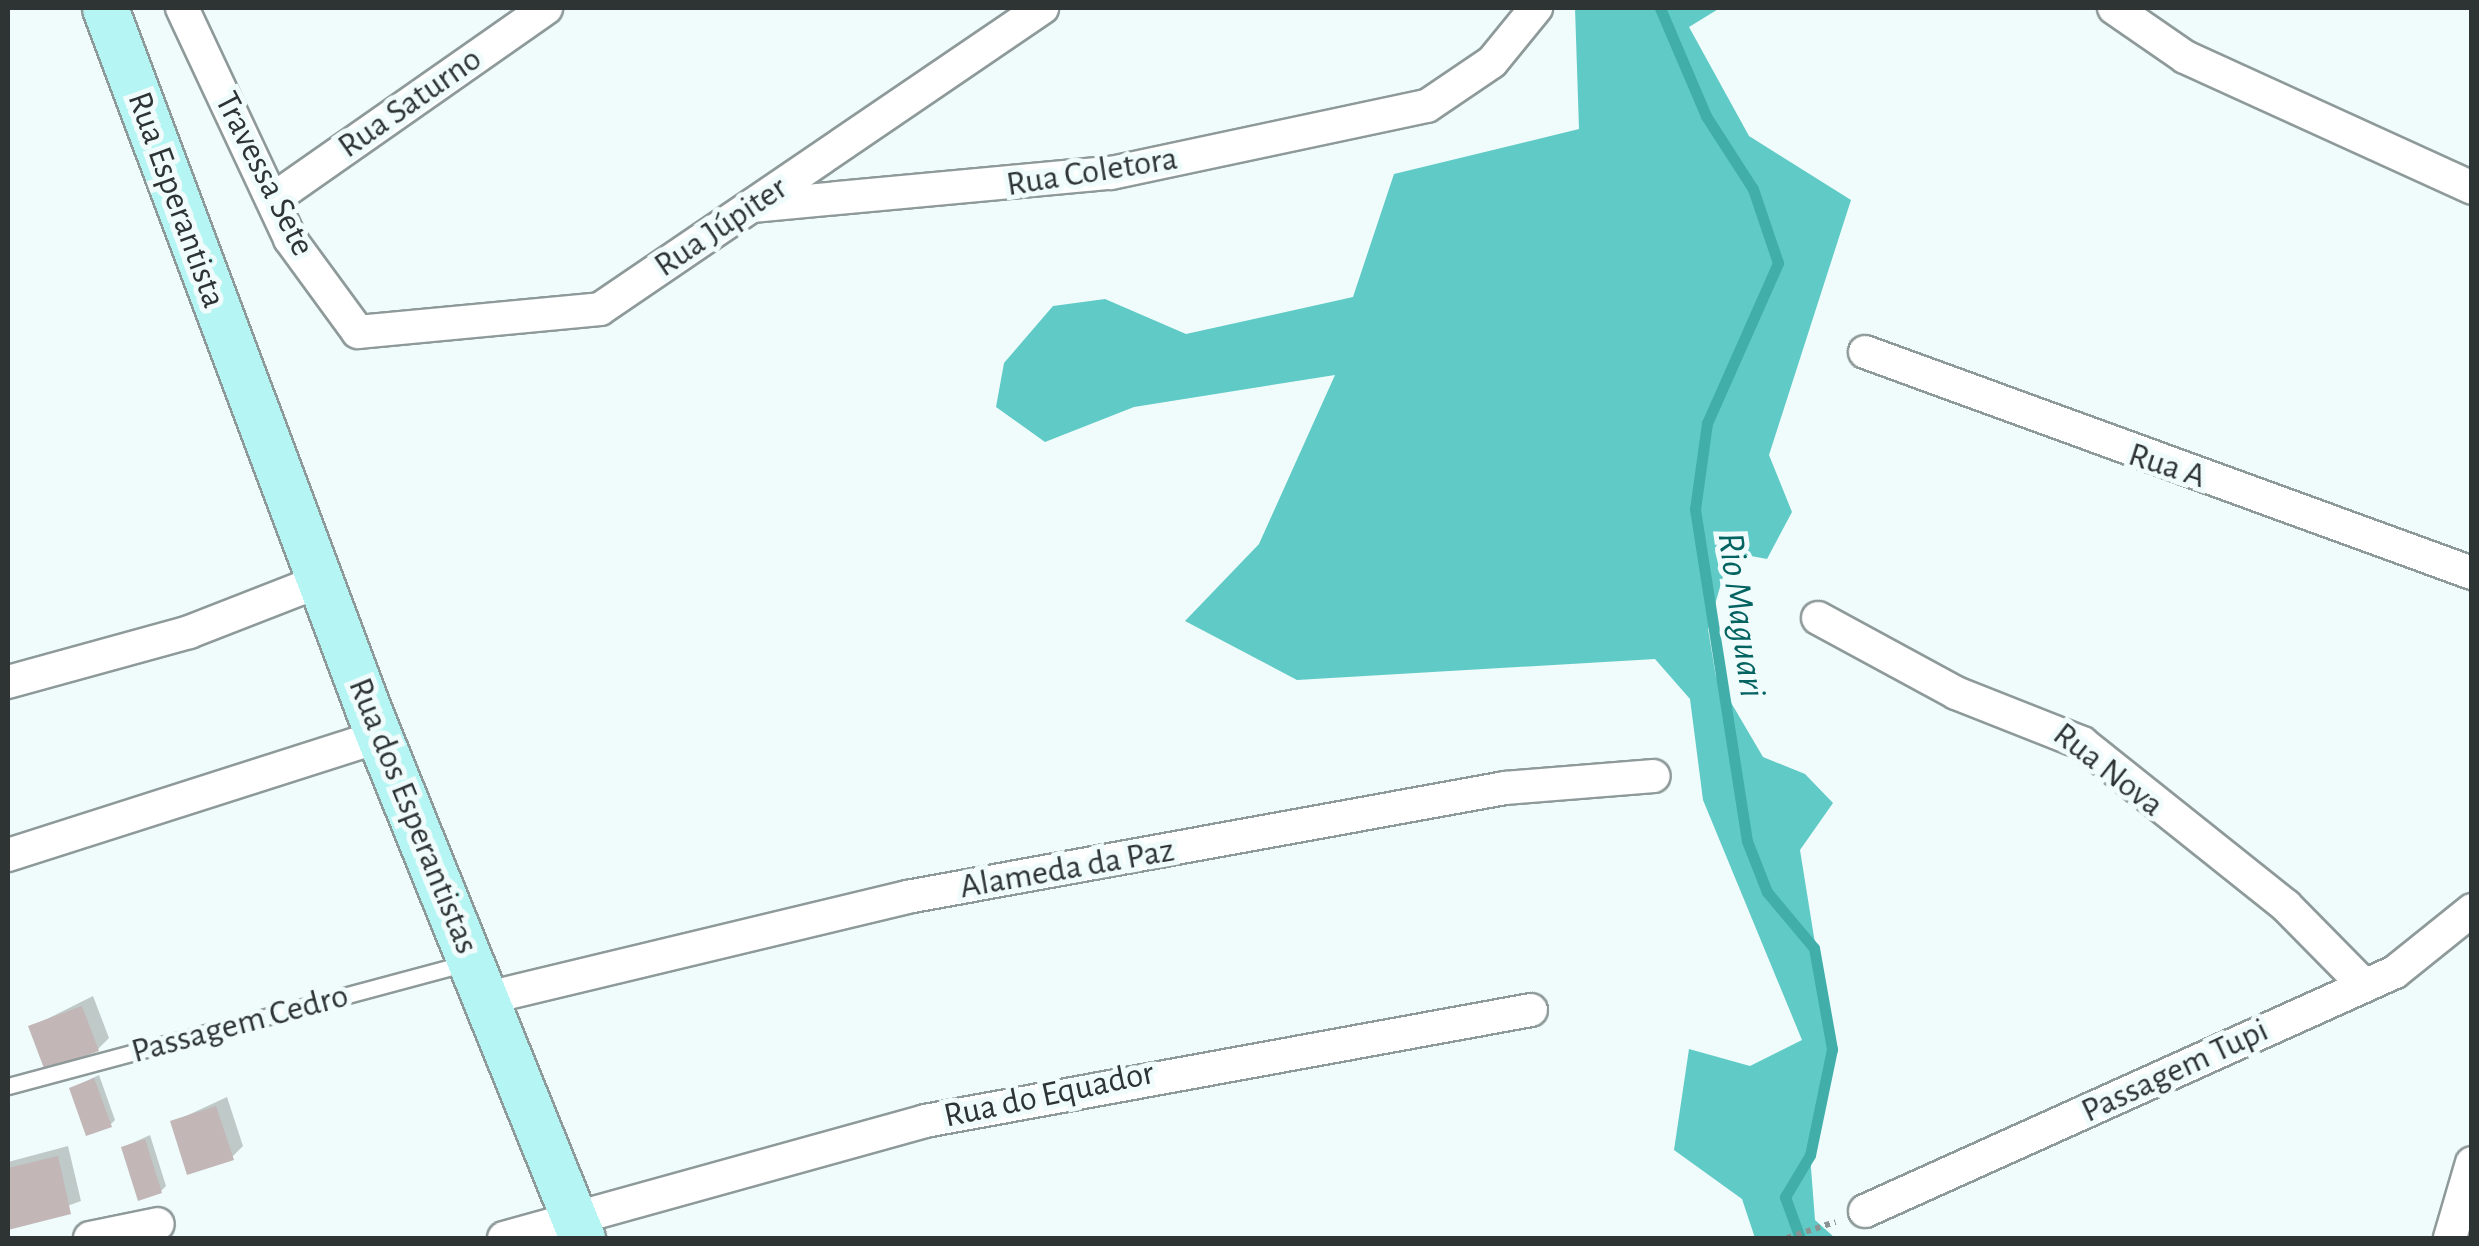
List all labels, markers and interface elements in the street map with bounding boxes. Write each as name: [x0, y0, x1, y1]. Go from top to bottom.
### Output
street label: Rua Saturno: [330, 38, 490, 168]
street label: Travessa Sete: [205, 85, 323, 263]
street label: Rua Esperantista: [117, 86, 235, 314]
street label: Rua Coletora: [1003, 138, 1181, 206]
street label: Rua Júpiter: [647, 167, 795, 287]
street label: Rua A: [2123, 434, 2211, 498]
water label: Rio Maguari: [1706, 530, 1774, 700]
street label: Rua dos Esperantistas: [338, 672, 488, 960]
street label: Rua Nova: [2044, 714, 2172, 826]
street label: Alameda da Paz: [957, 829, 1177, 909]
street label: Passagem Cedro: [127, 975, 353, 1073]
street label: Passagem Tupi: [2075, 1009, 2275, 1133]
street label: Rua do Equador: [940, 1052, 1158, 1138]

